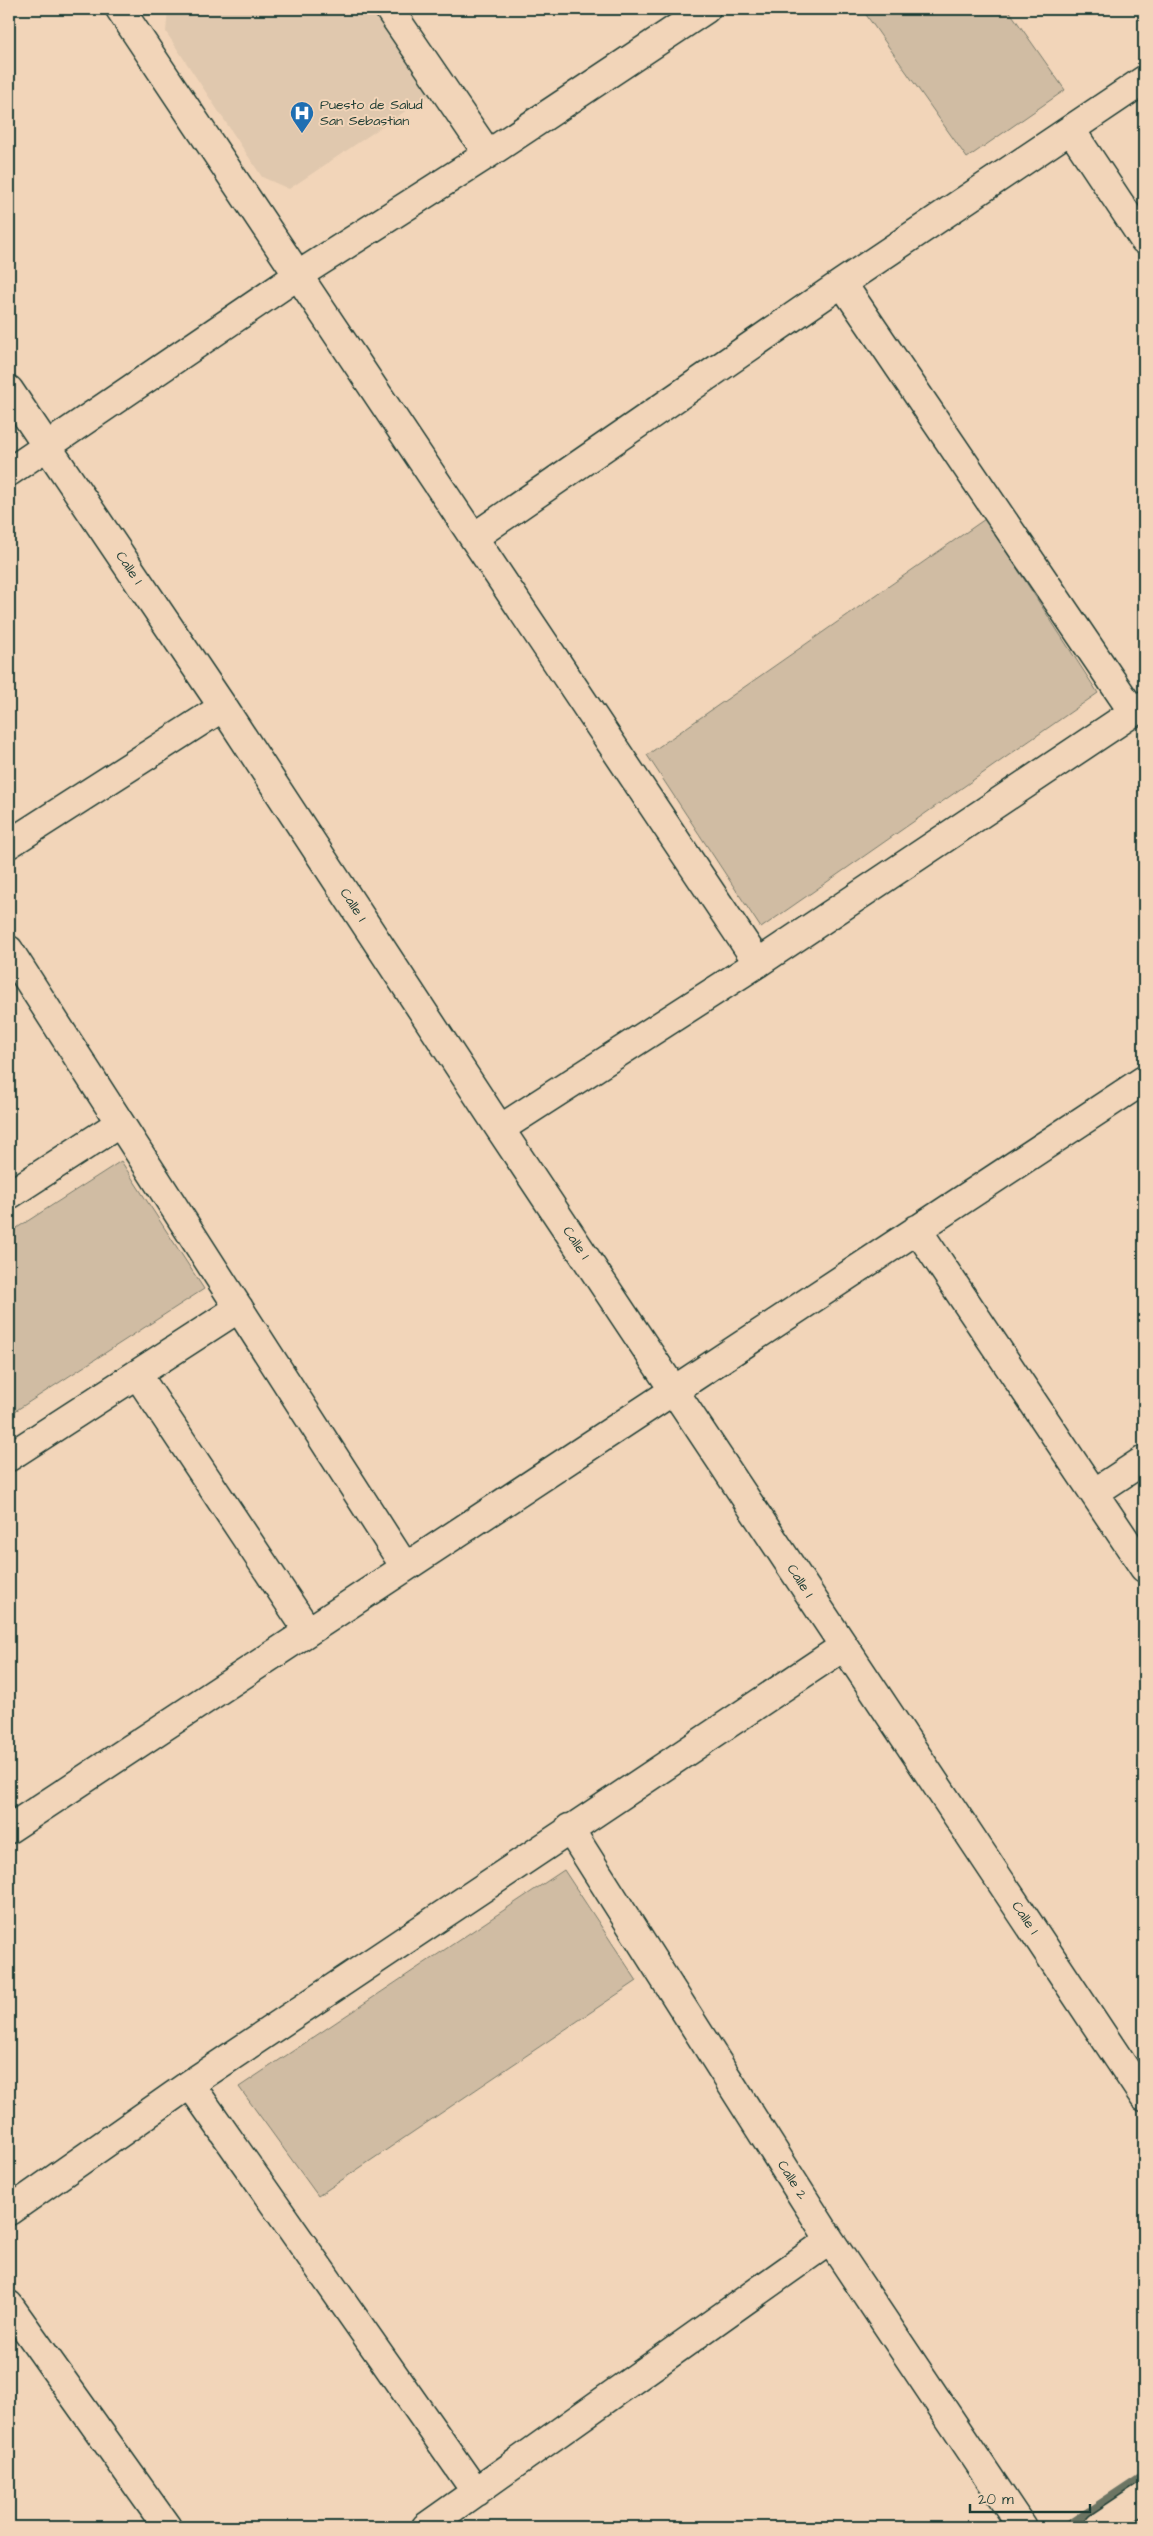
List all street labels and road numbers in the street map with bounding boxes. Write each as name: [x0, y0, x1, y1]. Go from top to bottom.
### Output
street label: Calle 1: [111, 547, 148, 589]
street label: Calle 1: [335, 884, 371, 926]
street label: Calle 1: [558, 1222, 595, 1264]
street label: Calle 1: [782, 1560, 818, 1602]
street label: Calle 1: [1007, 1897, 1044, 1939]
street label: Calle 2: [772, 2157, 812, 2203]

